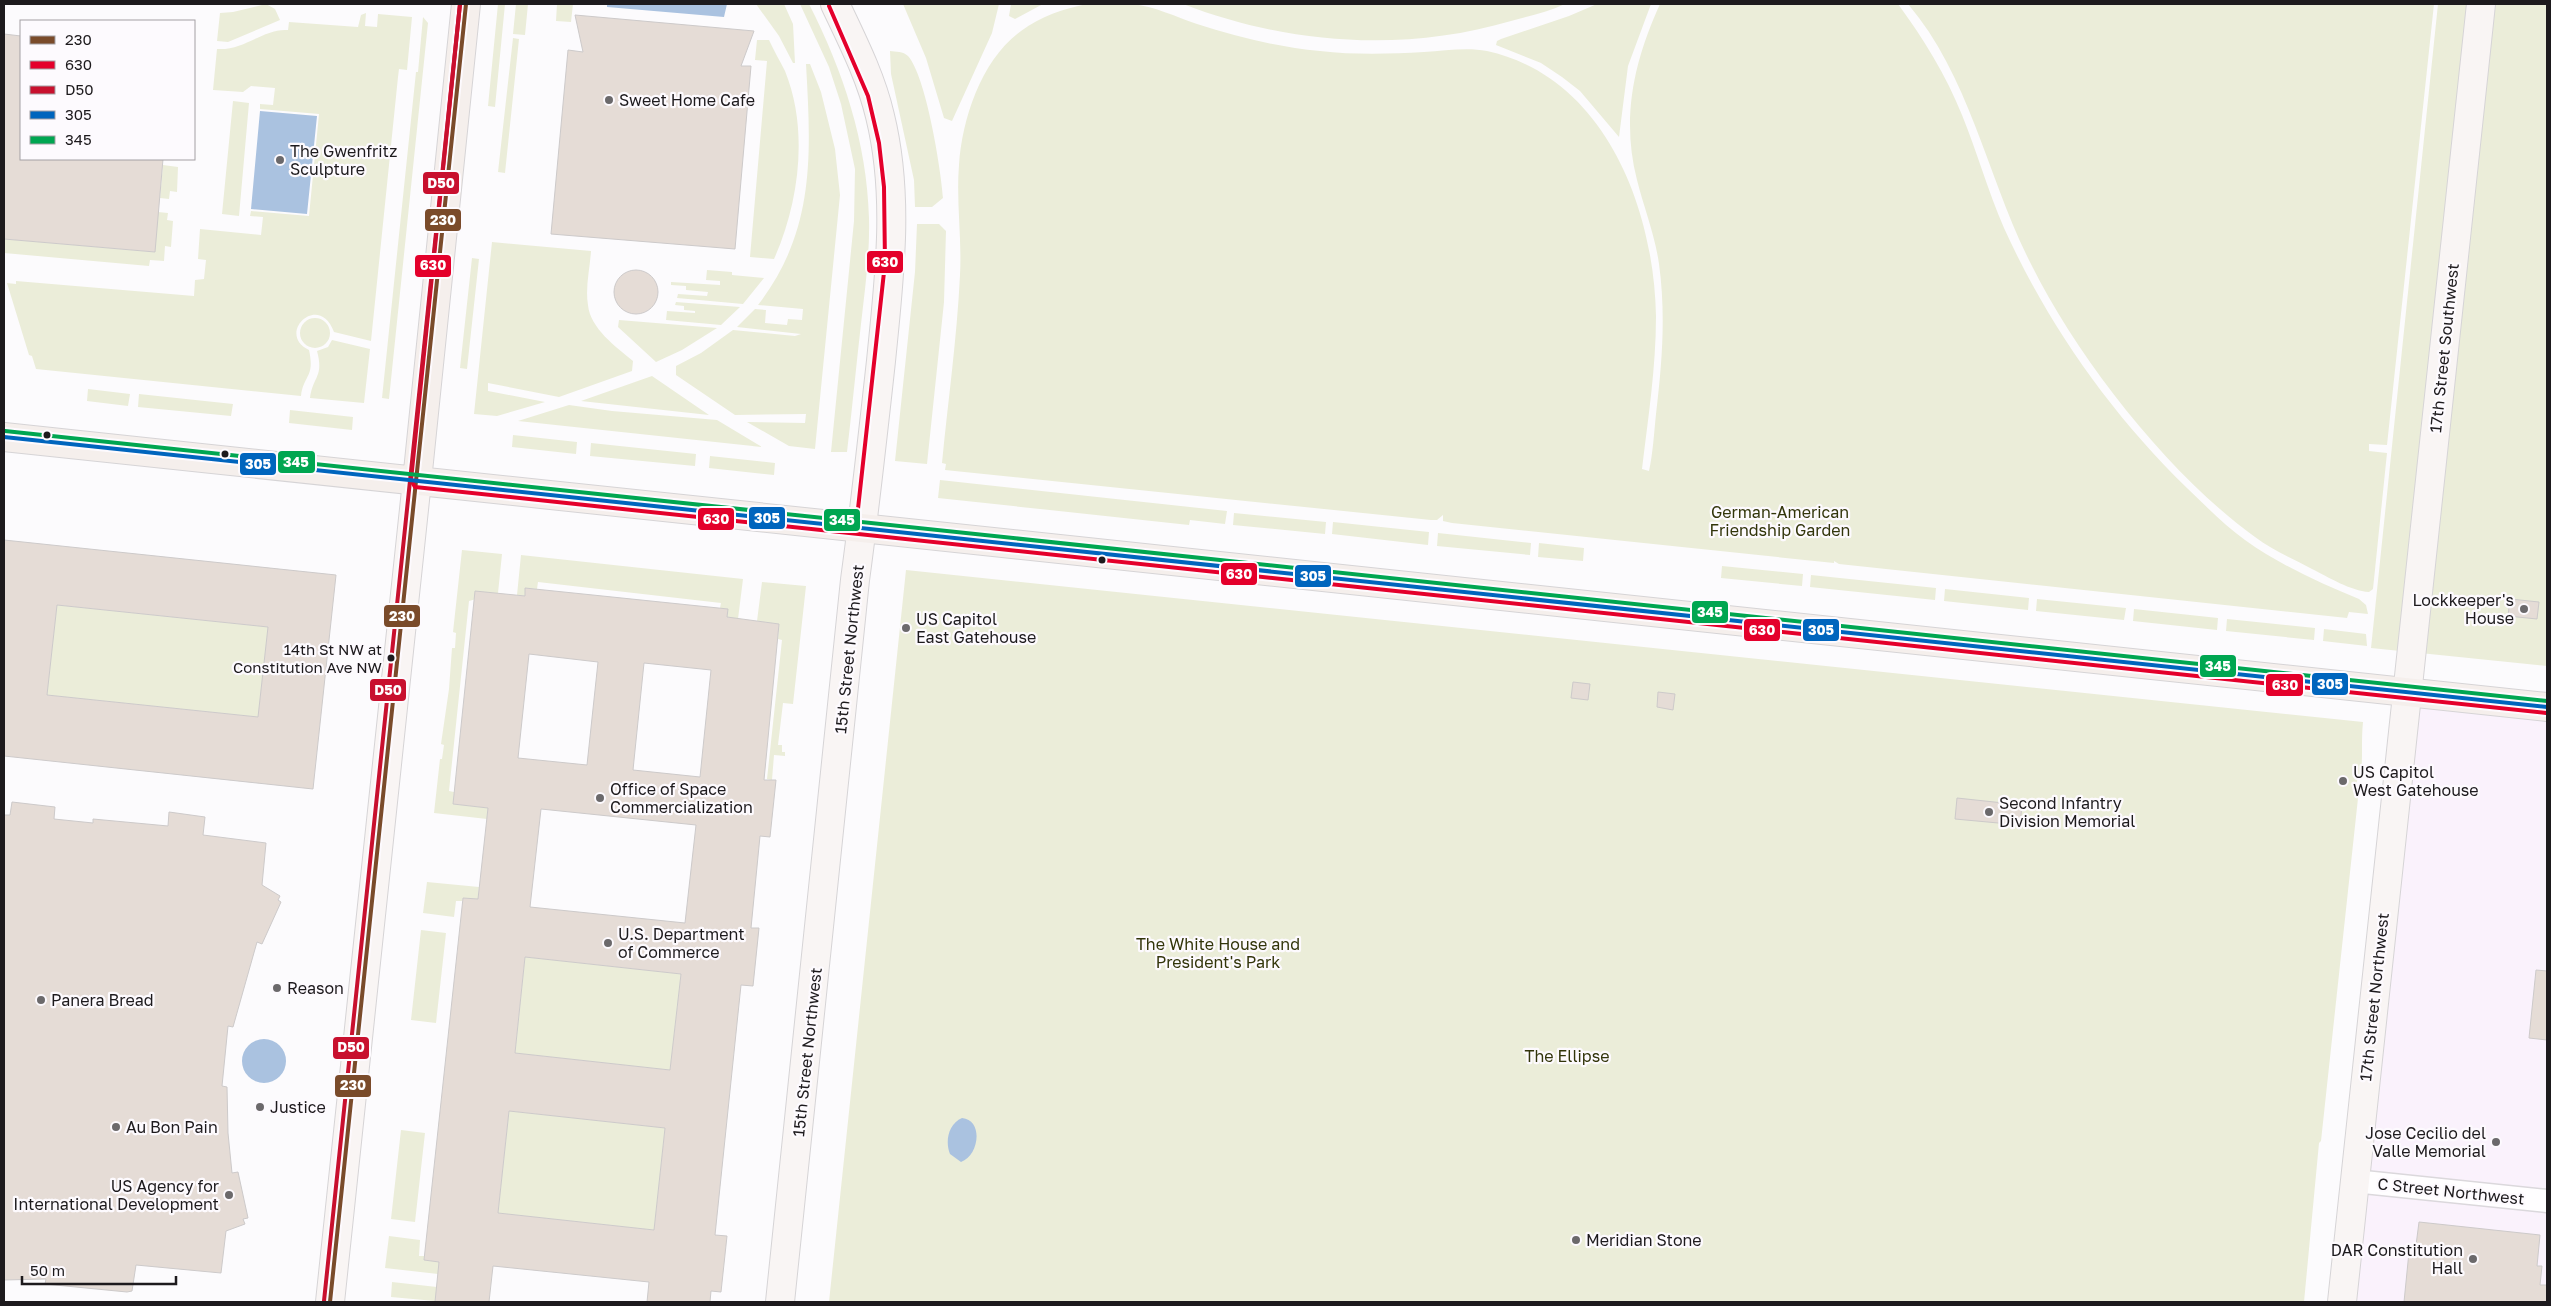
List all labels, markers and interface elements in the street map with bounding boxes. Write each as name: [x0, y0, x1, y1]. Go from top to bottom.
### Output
legend: [20, 20, 195, 160]
text: 230: [65, 30, 92, 48]
text: 630: [65, 55, 92, 73]
text: D50: [65, 80, 94, 98]
place label: Sweet Home Cafe: [619, 90, 755, 110]
marker: Sweet Home Cafe: [603, 94, 615, 106]
text: 305: [65, 105, 92, 123]
text: 345: [65, 130, 92, 148]
place label: The Gwenfritz Sculpture: [290, 141, 398, 179]
marker: The Gwenfritz Sculpture: [274, 154, 286, 166]
line badge: D50: [422, 171, 460, 195]
text: D50: [427, 174, 455, 191]
line badge: 230: [424, 208, 462, 232]
text: 230: [430, 211, 456, 228]
line badge: 630: [866, 250, 904, 274]
text: 630: [872, 253, 898, 270]
line badge: 630: [414, 254, 452, 278]
text: 630: [420, 256, 446, 273]
street label: 17th Street Southwest: [2425, 262, 2463, 434]
unlabelled marker: [42, 430, 52, 440]
unlabelled marker: [220, 449, 230, 459]
line badge: 345: [277, 450, 316, 474]
line badge: 305: [239, 452, 277, 476]
text: 345: [283, 453, 309, 470]
text: 305: [245, 455, 272, 472]
park label: German-American Friendship Garden: [1710, 502, 1850, 540]
line badge: 305: [748, 506, 786, 530]
line badge: 630: [697, 507, 735, 531]
line badge: 345: [823, 508, 861, 532]
text: 305: [754, 509, 781, 526]
text: 630: [703, 510, 729, 527]
text: 345: [829, 511, 855, 528]
unlabelled marker: [1097, 555, 1107, 565]
line badge: 630: [1220, 562, 1258, 586]
street label: 15th Street Northwest: [830, 563, 868, 735]
line badge: 305: [1294, 564, 1332, 588]
text: 630: [1226, 565, 1252, 582]
text: 305: [1300, 567, 1327, 584]
place label: Lockkeeper's House: [2412, 590, 2514, 628]
line badge: 345: [1691, 600, 1729, 624]
text: 345: [1697, 603, 1723, 620]
marker: Lockkeeper's House: [2518, 603, 2530, 615]
line badge: 230: [383, 604, 421, 628]
text: 230: [389, 607, 415, 624]
place label: US Capitol East Gatehouse: [916, 609, 1036, 647]
line badge: 630: [1743, 618, 1781, 642]
line badge: 305: [1802, 618, 1840, 642]
text: 630: [1749, 621, 1775, 638]
text: 305: [1808, 621, 1835, 638]
marker: US Capitol East Gatehouse: [900, 622, 912, 634]
place label: 14th St NW at Constitution Ave NW: [233, 640, 382, 676]
marker: 14th St NW at Constitution Ave NW: [386, 653, 396, 663]
line badge: 345: [2199, 654, 2237, 678]
text: 345: [2205, 657, 2231, 674]
line badge: 305: [2311, 672, 2349, 696]
line badge: 630: [2265, 673, 2304, 697]
text: 305: [2317, 675, 2344, 692]
text: 630: [2272, 676, 2298, 693]
line badge: D50: [369, 678, 407, 702]
text: D50: [374, 681, 402, 698]
place label: US Capitol West Gatehouse: [2353, 762, 2479, 800]
marker: US Capitol West Gatehouse: [2337, 775, 2349, 787]
place label: Office of Space Commercialization: [610, 779, 753, 817]
marker: Office of Space Commercialization: [594, 792, 606, 804]
place label: Second Infantry Division Memorial: [1999, 793, 2135, 831]
marker: Second Infantry Division Memorial: [1983, 806, 1995, 818]
street label: 17th Street Northwest: [2355, 912, 2393, 1082]
place label: U.S. Department of Commerce: [618, 924, 745, 962]
park label: The White House and President's Park: [1136, 934, 1300, 972]
marker: U.S. Department of Commerce: [602, 937, 614, 949]
street label: 15th Street Northwest: [788, 966, 826, 1138]
place label: Reason: [287, 978, 344, 998]
marker: Reason: [271, 982, 283, 994]
place label: Panera Bread: [51, 990, 154, 1010]
marker: Panera Bread: [35, 994, 47, 1006]
line badge: D50: [332, 1036, 370, 1060]
text: D50: [337, 1038, 365, 1055]
park label: The Ellipse: [1525, 1046, 1609, 1066]
line badge: 230: [334, 1074, 372, 1098]
text: 230: [340, 1076, 366, 1093]
place label: Justice: [270, 1097, 326, 1117]
marker: Justice: [254, 1101, 266, 1113]
place label: Au Bon Pain: [126, 1117, 218, 1137]
marker: Au Bon Pain: [110, 1121, 122, 1133]
place label: Jose Cecilio del Valle Memorial: [2365, 1123, 2486, 1161]
marker: Jose Cecilio del Valle Memorial: [2490, 1136, 2502, 1148]
street label: C Street Northwest: [2377, 1173, 2525, 1209]
place label: US Agency for International Development: [13, 1176, 219, 1214]
marker: US Agency for International Development: [223, 1189, 235, 1201]
place label: Meridian Stone: [1586, 1230, 1702, 1250]
marker: Meridian Stone: [1570, 1234, 1582, 1246]
place label: DAR Constitution Hall: [2331, 1240, 2463, 1278]
marker: DAR Constitution Hall: [2467, 1253, 2479, 1265]
scale bar: [22, 1254, 176, 1286]
text: 50 m: [30, 1261, 65, 1279]

